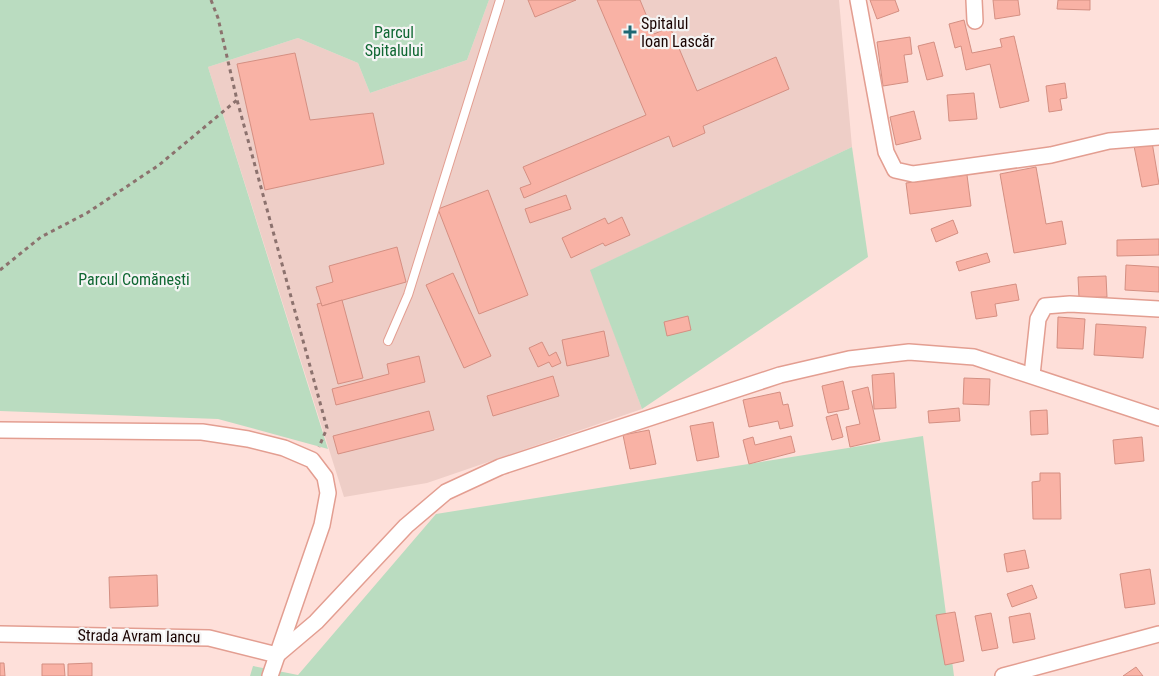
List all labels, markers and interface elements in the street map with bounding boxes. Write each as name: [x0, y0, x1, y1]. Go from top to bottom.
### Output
place label: Spitalul Ioan Lascăr: [641, 14, 715, 51]
park label: Parcul Spitalului: [365, 23, 423, 60]
marker: Spitalul Ioan Lascăr: [623, 25, 637, 39]
park label: Parcul Comănești: [78, 270, 190, 290]
street label: Strada Avram Iancu: [77, 625, 201, 647]

